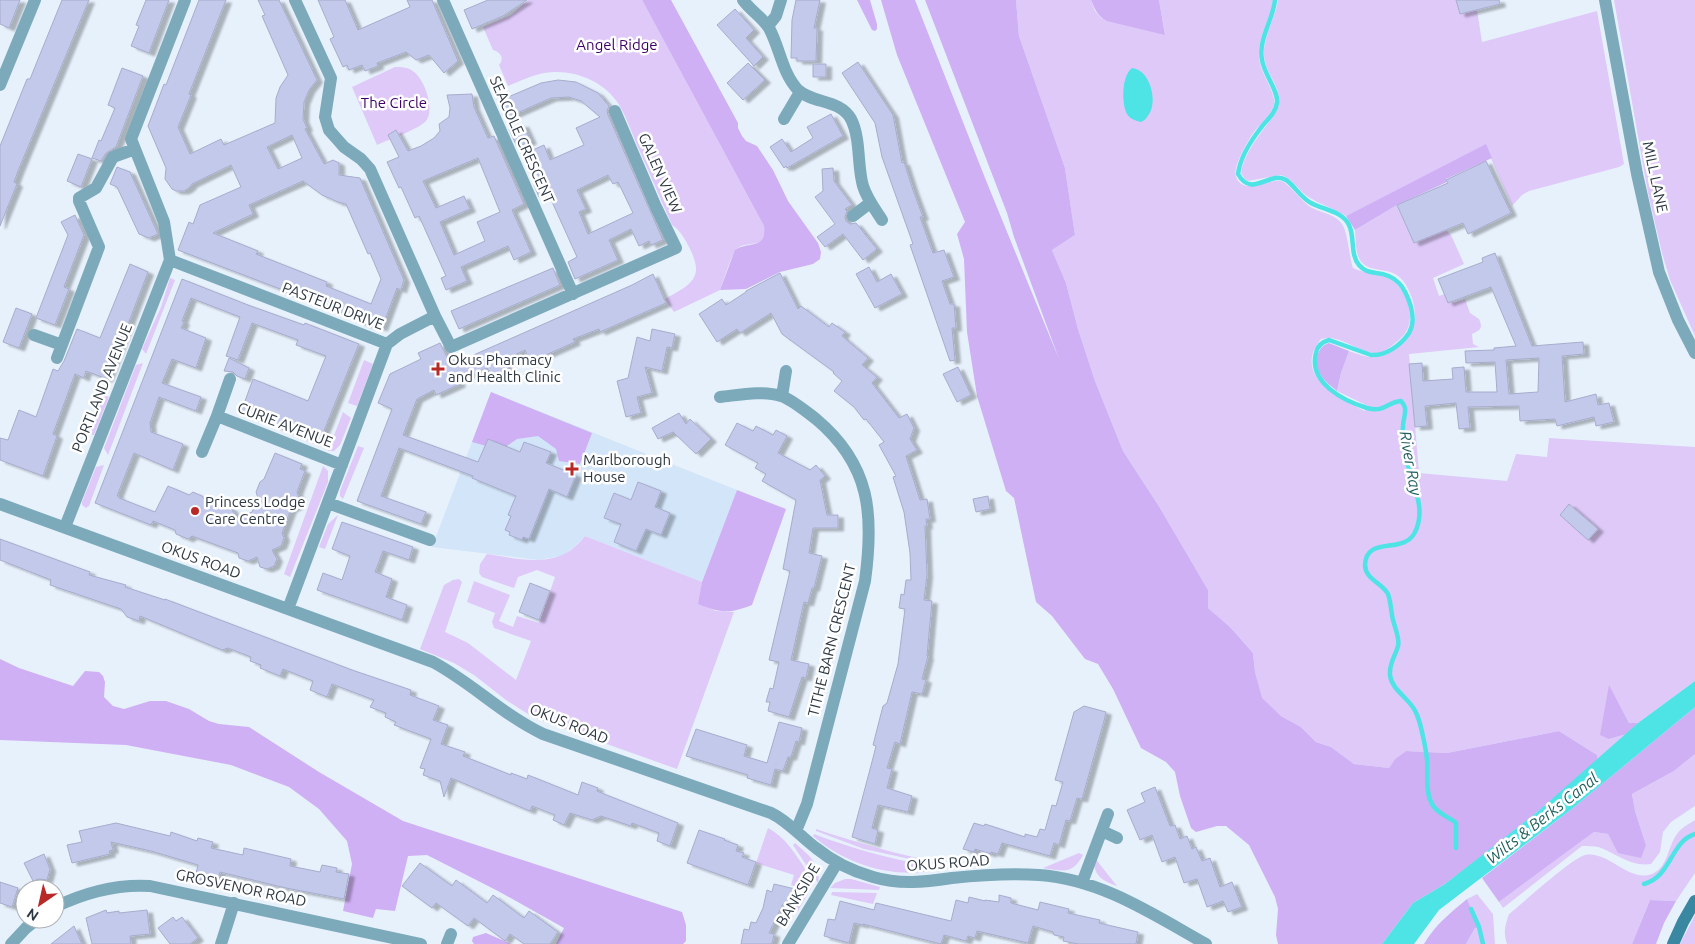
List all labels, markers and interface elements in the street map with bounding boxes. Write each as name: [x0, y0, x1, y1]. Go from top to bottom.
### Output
park label: Angel Ridge: [576, 36, 658, 53]
street label: SEACOLE CRESCENT: [487, 73, 559, 207]
park label: The Circle: [361, 94, 427, 111]
street label: GALEN VIEW: [635, 130, 686, 215]
street label: MILL LANE: [1640, 140, 1671, 214]
street label: PASTEUR DRIVE: [280, 278, 386, 333]
street label: PORTLAND AVENUE: [68, 321, 135, 455]
place label: Okus Pharmacy and Health Clinic: [448, 351, 561, 385]
marker: Okus Pharmacy and Health Clinic: [432, 363, 444, 375]
street label: CURIE AVENUE: [235, 399, 335, 451]
water label: River Ray: [1396, 429, 1426, 497]
place label: Marlborough House: [583, 451, 671, 485]
marker: Marlborough House: [565, 462, 579, 476]
place label: Princess Lodge Care Centre: [205, 493, 306, 527]
marker: Princess Lodge Care Centre: [189, 505, 201, 517]
street label: OKUS ROAD: [159, 537, 243, 582]
street label: TITHE BARN CRESCENT: [804, 561, 859, 718]
street label: OKUS ROAD: [527, 700, 611, 747]
water label: Wilts & Berks Canal: [1483, 768, 1602, 867]
street label: OKUS ROAD: [906, 851, 990, 874]
street label: BANKSIDE: [772, 860, 823, 929]
street label: GROSVENOR ROAD: [174, 865, 308, 910]
north arrow: [15, 879, 65, 929]
text: N: [24, 905, 42, 924]

